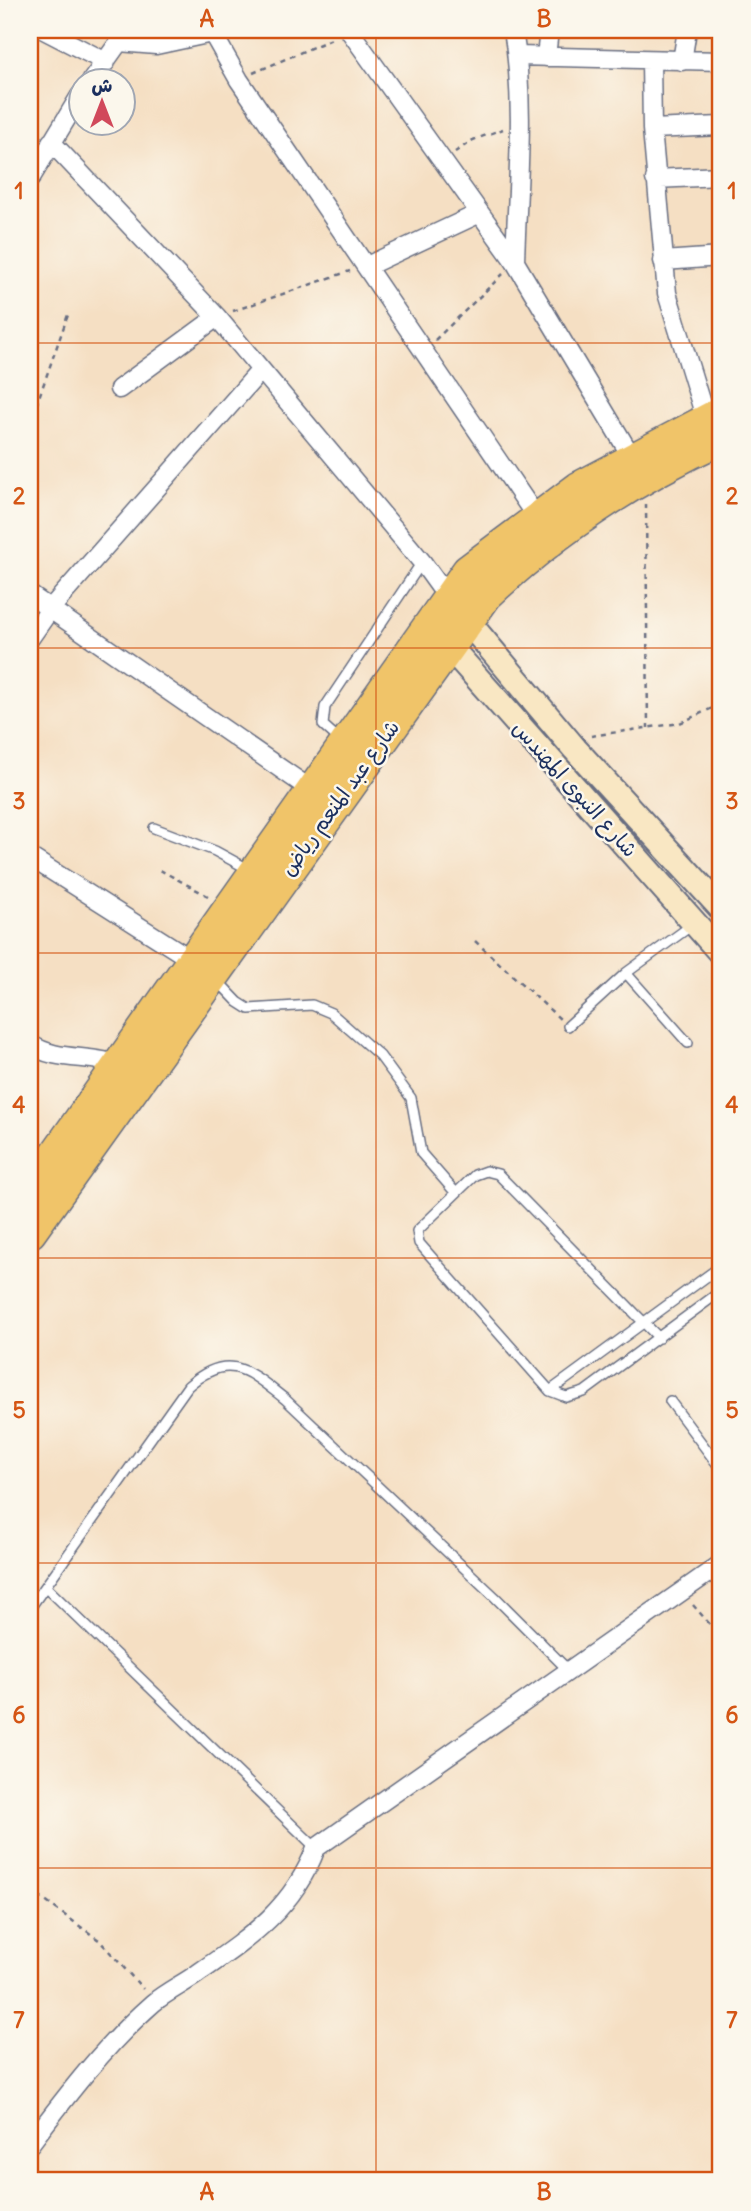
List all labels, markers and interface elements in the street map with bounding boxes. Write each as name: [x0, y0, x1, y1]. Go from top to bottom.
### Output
text: A: [200, 4, 215, 33]
text: B: [536, 4, 552, 33]
north arrow: [66, 66, 136, 136]
text: ش: [92, 73, 113, 97]
text: 1: [14, 176, 24, 205]
text: 1: [727, 176, 737, 205]
text: 2: [13, 481, 26, 510]
text: 2: [726, 481, 739, 510]
street label: شارع عبد المنعم رياض: [274, 714, 408, 883]
street label: شارع النبوى المهندس: [505, 715, 644, 864]
text: 3: [12, 786, 26, 815]
text: 3: [725, 786, 739, 815]
text: 4: [12, 1090, 26, 1119]
text: 4: [725, 1090, 739, 1119]
text: 5: [12, 1395, 26, 1424]
text: 5: [725, 1395, 739, 1424]
text: 6: [12, 1700, 26, 1729]
text: 6: [725, 1700, 739, 1729]
text: 7: [13, 2005, 25, 2034]
text: 7: [726, 2005, 738, 2034]
text: A: [200, 2177, 215, 2206]
text: B: [536, 2177, 552, 2206]

